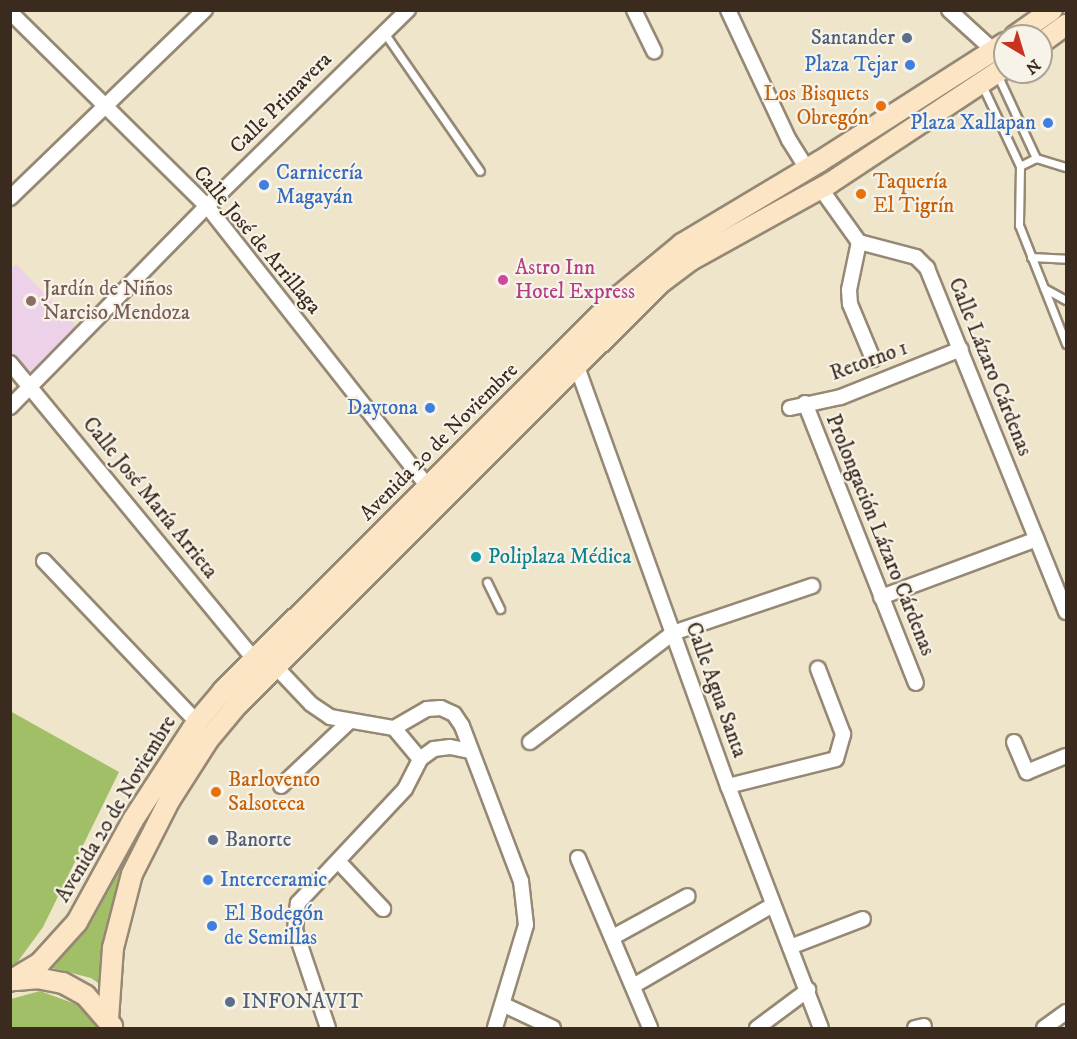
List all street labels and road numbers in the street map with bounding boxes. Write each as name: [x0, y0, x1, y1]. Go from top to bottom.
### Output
street label: Calle Primavera: [225, 47, 337, 159]
street label: Calle José de Arrillaga: [188, 161, 326, 319]
street label: Calle Lázaro Cárdenas: [943, 274, 1037, 460]
street label: Retorno 1: [827, 335, 911, 387]
street label: Avenida 20 de Noviembre: [355, 358, 523, 526]
street label: Prolongación Lázaro Cárdenas: [820, 411, 940, 659]
street label: Calle José María Arrieta: [77, 412, 223, 584]
street label: Calle Agua Santa: [680, 619, 752, 761]
street label: Avenida 20 de Noviembre: [50, 711, 182, 907]

